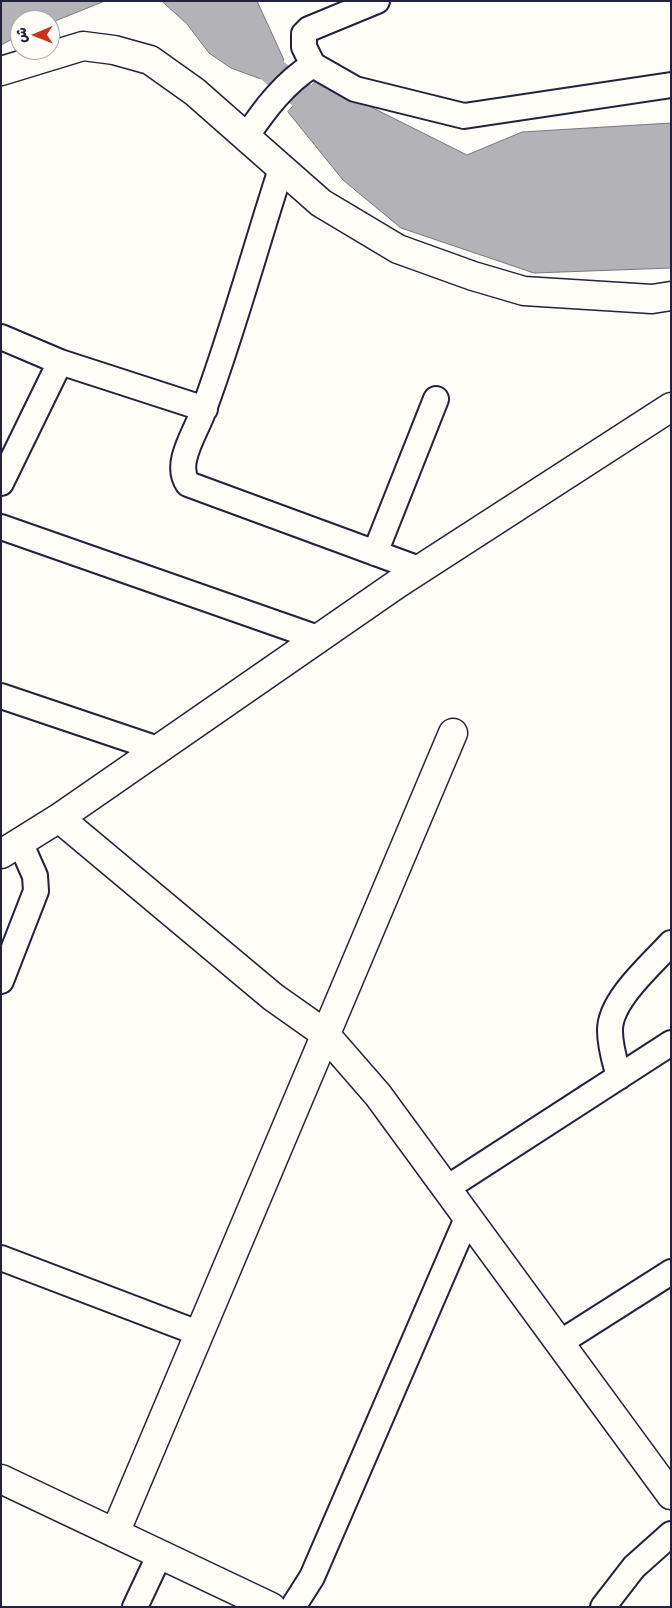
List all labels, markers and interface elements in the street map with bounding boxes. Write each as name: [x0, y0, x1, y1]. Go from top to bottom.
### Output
north arrow: [10, 10, 60, 60]
text: ش: [12, 27, 30, 43]

